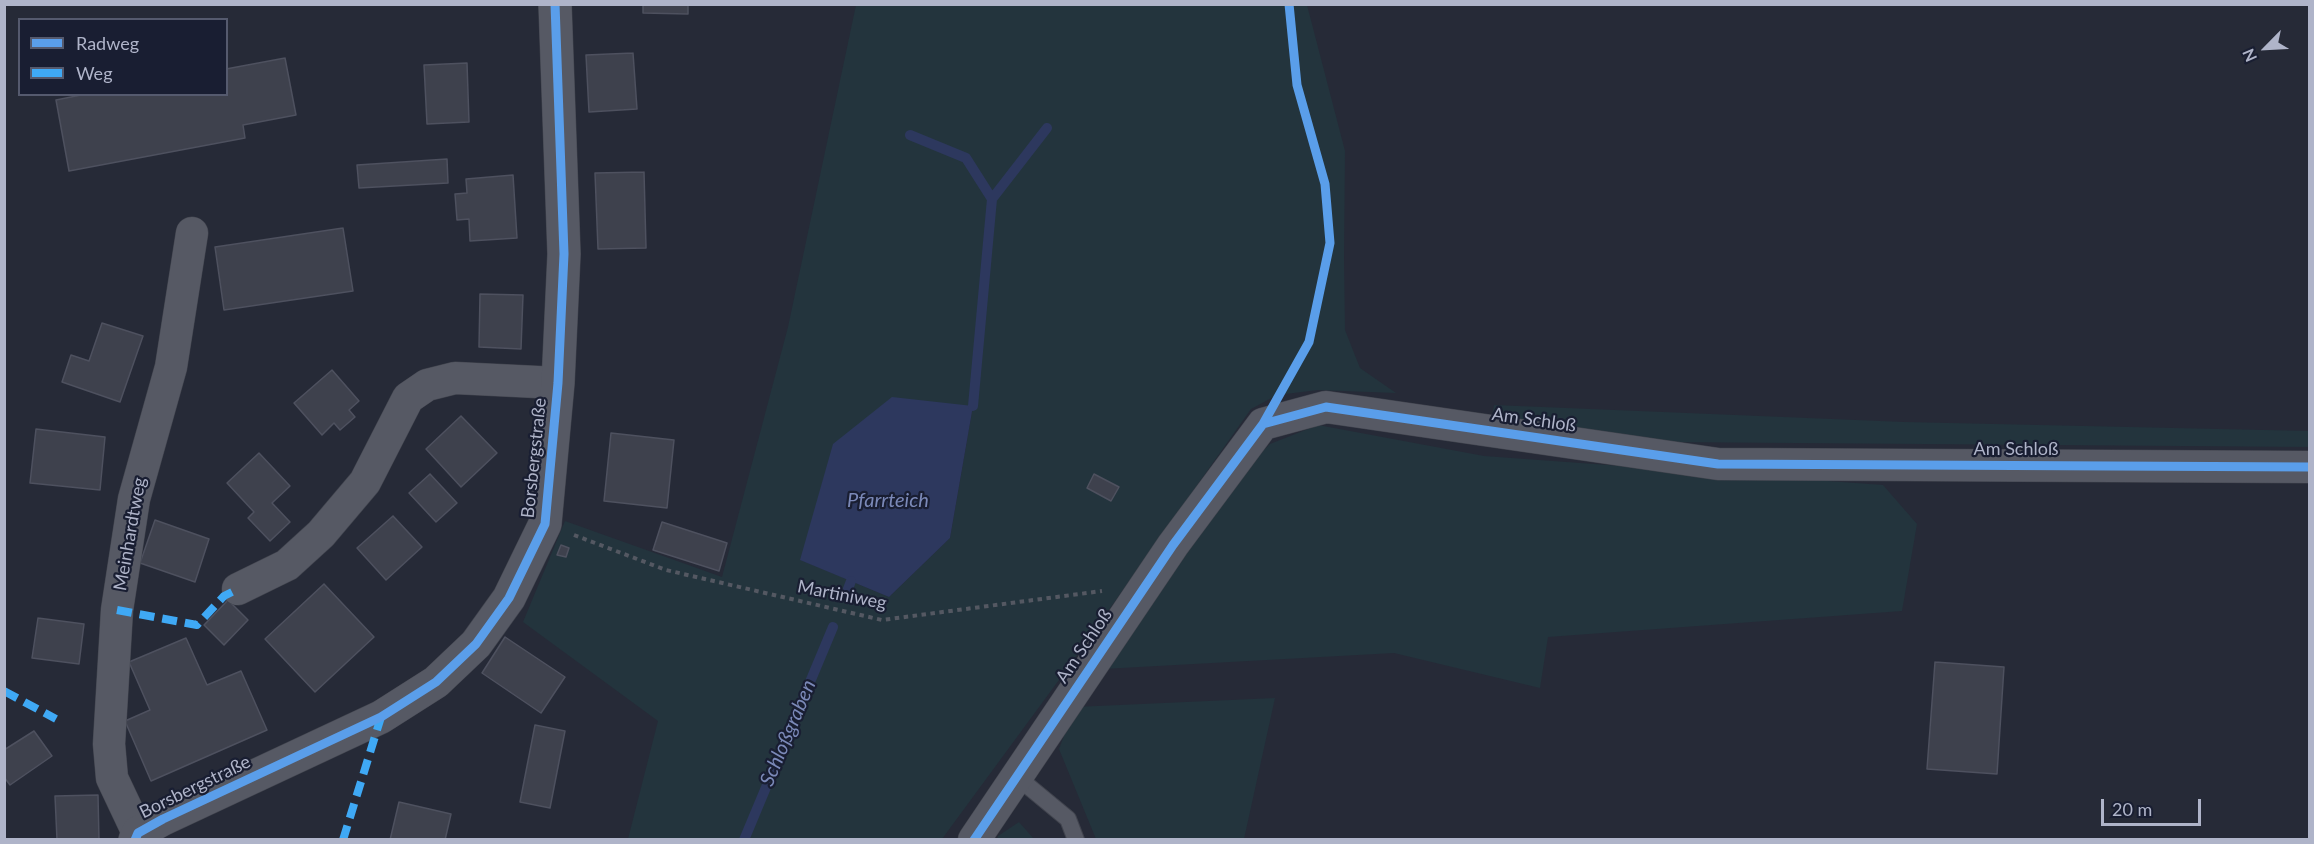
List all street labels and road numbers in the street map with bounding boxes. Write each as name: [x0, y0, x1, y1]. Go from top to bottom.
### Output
street label: Borsbergstraße: [517, 397, 551, 519]
street label: Am Schloß: [1491, 403, 1577, 437]
street label: Am Schloß: [1974, 438, 2058, 460]
street label: Meinhardtweg: [109, 476, 151, 592]
street label: Martiniweg: [796, 576, 888, 614]
street label: Am Schloß: [1051, 605, 1117, 687]
street label: Borsbergstraße: [136, 751, 254, 823]

